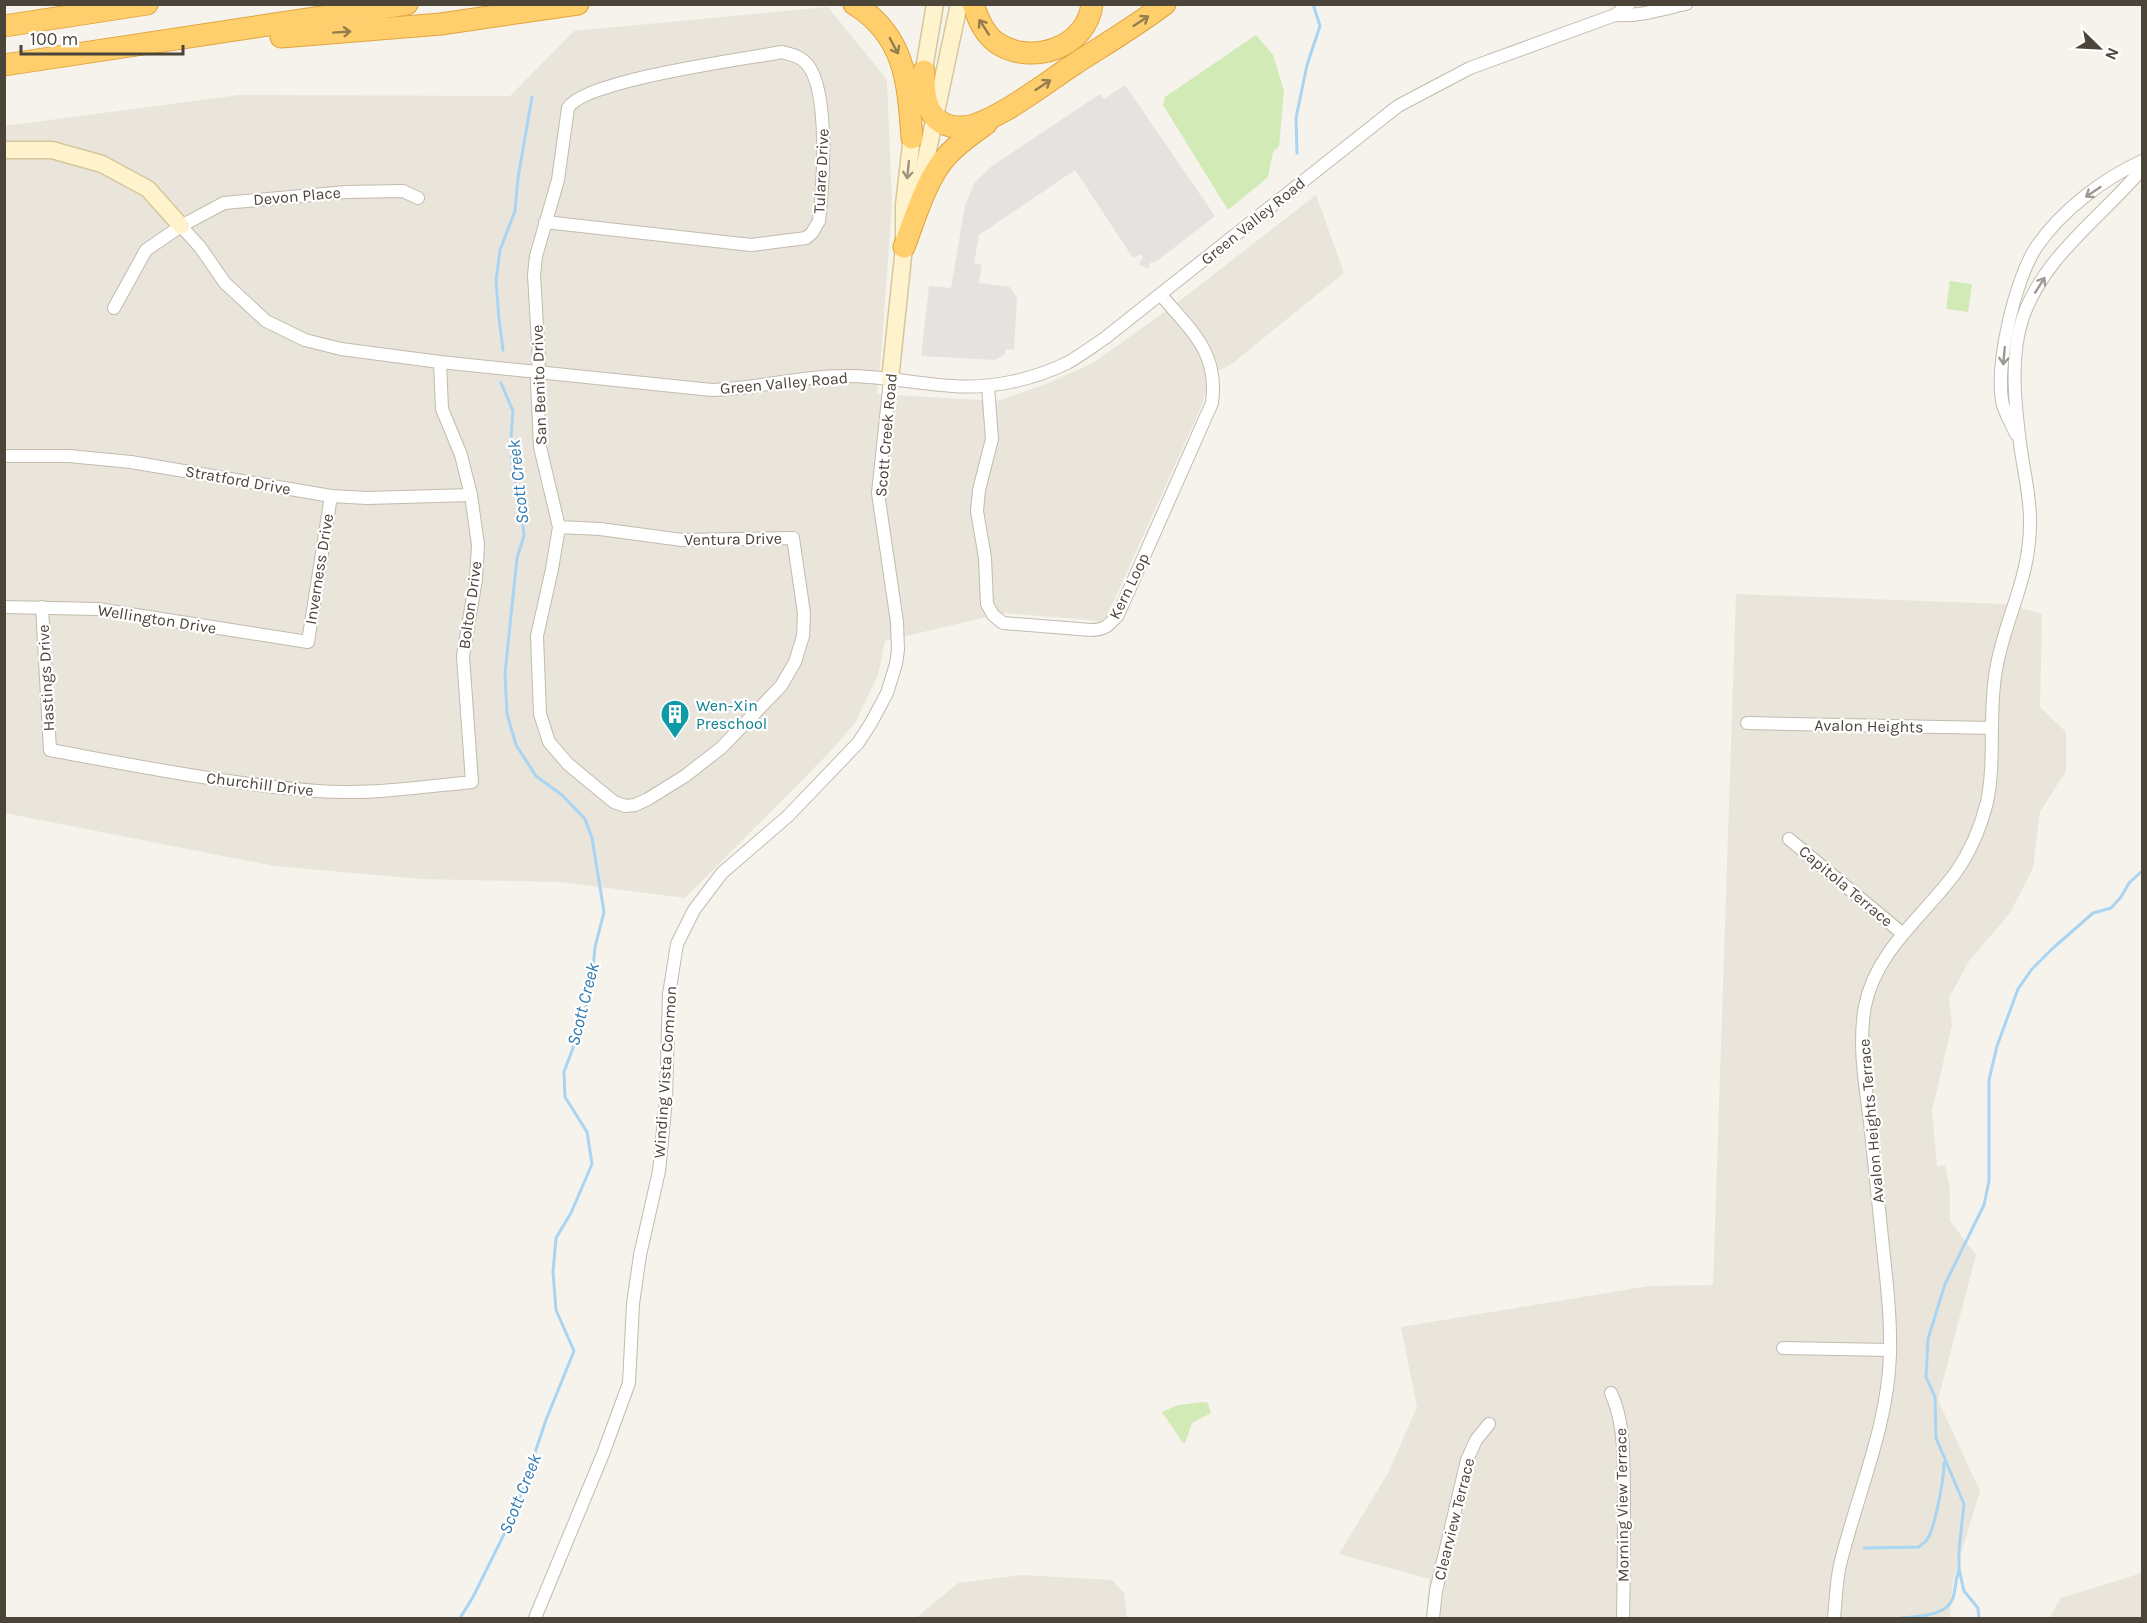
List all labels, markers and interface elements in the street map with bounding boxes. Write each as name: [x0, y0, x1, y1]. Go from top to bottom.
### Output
one-way arrow: [1133, 14, 1150, 27]
scale bar: [21, 18, 183, 56]
north arrow: [2069, 18, 2129, 78]
one-way arrow: [977, 19, 989, 36]
one-way arrow: [331, 26, 351, 37]
text: 100 m: [30, 28, 78, 50]
one-way arrow: [889, 37, 900, 55]
text: N: [2101, 45, 2123, 63]
one-way arrow: [1035, 78, 1052, 91]
street label: Tulare Drive: [809, 128, 833, 214]
one-way arrow: [902, 160, 913, 179]
street label: Green Valley Road: [1197, 173, 1309, 269]
street label: Devon Place: [253, 183, 341, 209]
one-way arrow: [2085, 186, 2102, 198]
one-way arrow: [2034, 277, 2046, 294]
street label: San Benito Drive: [527, 324, 551, 446]
one-way arrow: [1998, 346, 2009, 366]
street label: Green Valley Road: [719, 368, 849, 398]
street label: Scott Creek Road: [871, 372, 901, 498]
water label: Scott Creek: [503, 438, 533, 525]
street label: Stratford Drive: [184, 461, 292, 499]
street label: Inverness Drive: [301, 512, 337, 626]
street label: Ventura Drive: [684, 529, 782, 549]
street label: Kern Loop: [1105, 550, 1153, 622]
street label: Bolton Drive: [454, 560, 486, 650]
street label: Wellington Drive: [96, 600, 218, 638]
street label: Hastings Drive: [34, 624, 58, 732]
place label: Wen-Xin Preschool: [696, 696, 767, 733]
building icon: Wen-Xin Preschool: [659, 698, 691, 740]
street label: Avalon Heights: [1814, 716, 1924, 736]
street label: Churchill Drive: [205, 768, 315, 800]
street label: Capitola Terrace: [1795, 841, 1897, 931]
water label: Scott Creek: [562, 959, 604, 1048]
street label: Winding Vista Common: [649, 985, 681, 1159]
street label: Avalon Heights Terrace: [1854, 1038, 1888, 1204]
street label: Morning View Terrace: [1611, 1428, 1633, 1582]
water label: Scott Creek: [494, 1450, 546, 1537]
street label: Clearview Terrace: [1430, 1456, 1478, 1582]

